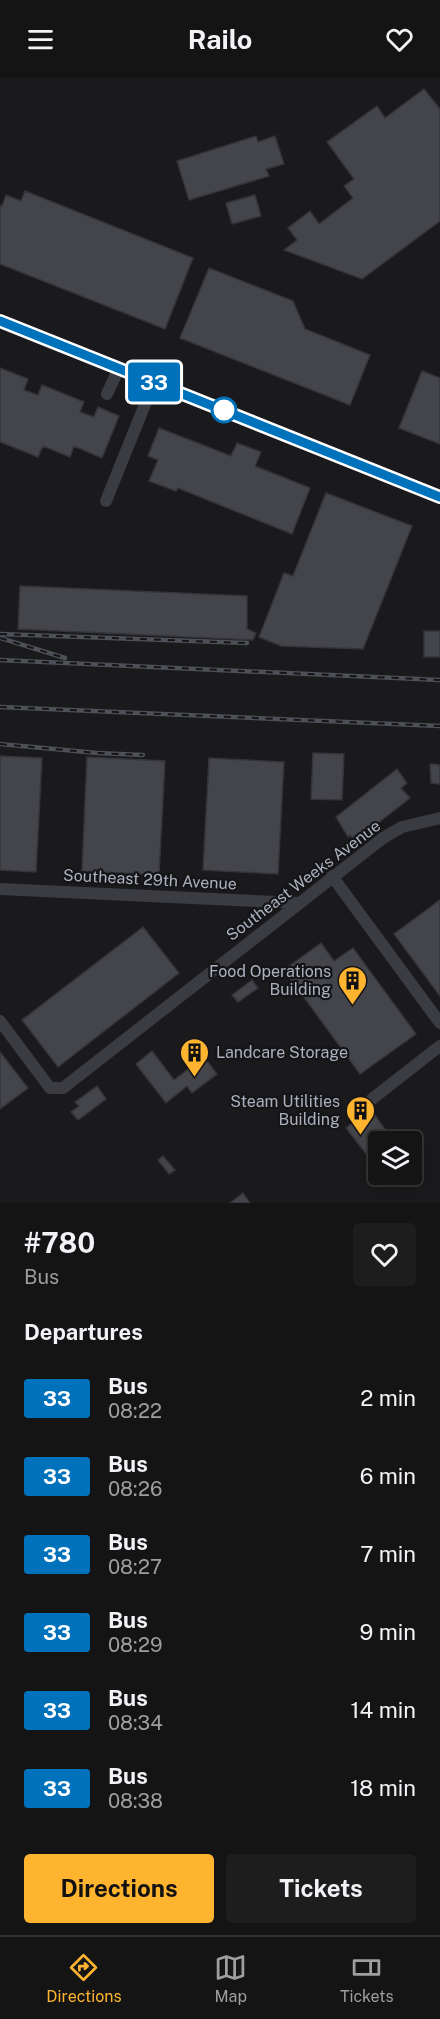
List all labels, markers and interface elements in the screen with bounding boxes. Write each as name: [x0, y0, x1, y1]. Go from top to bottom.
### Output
icon: menu: [24, 23, 57, 56]
text: Railo: [188, 23, 252, 55]
icon: heart: [383, 23, 416, 56]
line badge: 33: [127, 362, 181, 402]
text: 33: [140, 370, 168, 395]
unlabelled marker: [211, 397, 237, 423]
street label: Southeast Weeks Avenue: [222, 816, 384, 945]
street label: Southeast 29th Avenue: [63, 865, 237, 894]
place label: Food Operations Building: [209, 962, 331, 999]
building icon: Food Operations Building: [336, 964, 368, 1006]
building icon: Landcare Storage: [179, 1036, 211, 1078]
place label: Landcare Storage: [216, 1043, 348, 1062]
place label: Steam Utilities Building: [230, 1092, 340, 1129]
building icon: Steam Utilities Building: [345, 1094, 377, 1136]
map controls: [368, 1131, 422, 1185]
button: layers: [368, 1131, 422, 1185]
button: heart: [353, 1223, 416, 1286]
text: #780: [24, 1226, 95, 1259]
text: Bus: [24, 1265, 59, 1289]
text: Departures: [24, 1319, 143, 1345]
text: Bus: [108, 1373, 148, 1399]
text: 2 min: [360, 1385, 416, 1411]
text: 33: [43, 1386, 71, 1411]
text: 08:22: [108, 1399, 162, 1423]
text: Bus: [108, 1451, 148, 1477]
text: 6 min: [360, 1463, 416, 1489]
text: 33: [43, 1464, 71, 1489]
text: 08:26: [108, 1477, 162, 1501]
text: Bus: [108, 1529, 148, 1555]
text: 7 min: [360, 1541, 416, 1567]
text: 33: [43, 1542, 71, 1567]
text: 08:27: [108, 1555, 162, 1579]
text: Bus: [108, 1607, 148, 1633]
text: 9 min: [360, 1619, 416, 1645]
text: 33: [43, 1620, 71, 1645]
text: 08:29: [108, 1633, 162, 1657]
text: Bus: [108, 1685, 148, 1711]
text: 14 min: [351, 1697, 416, 1723]
text: 33: [43, 1698, 71, 1723]
text: 08:34: [108, 1711, 163, 1735]
text: Bus: [108, 1763, 148, 1789]
text: 18 min: [350, 1775, 416, 1801]
text: 33: [43, 1776, 71, 1801]
text: 08:38: [108, 1789, 163, 1813]
button: Directions: [24, 1854, 214, 1923]
button: Tickets: [226, 1854, 416, 1923]
tab: Directions: [46, 1951, 122, 2006]
tab: Map: [214, 1951, 247, 2006]
tab: Tickets: [340, 1951, 394, 2006]

